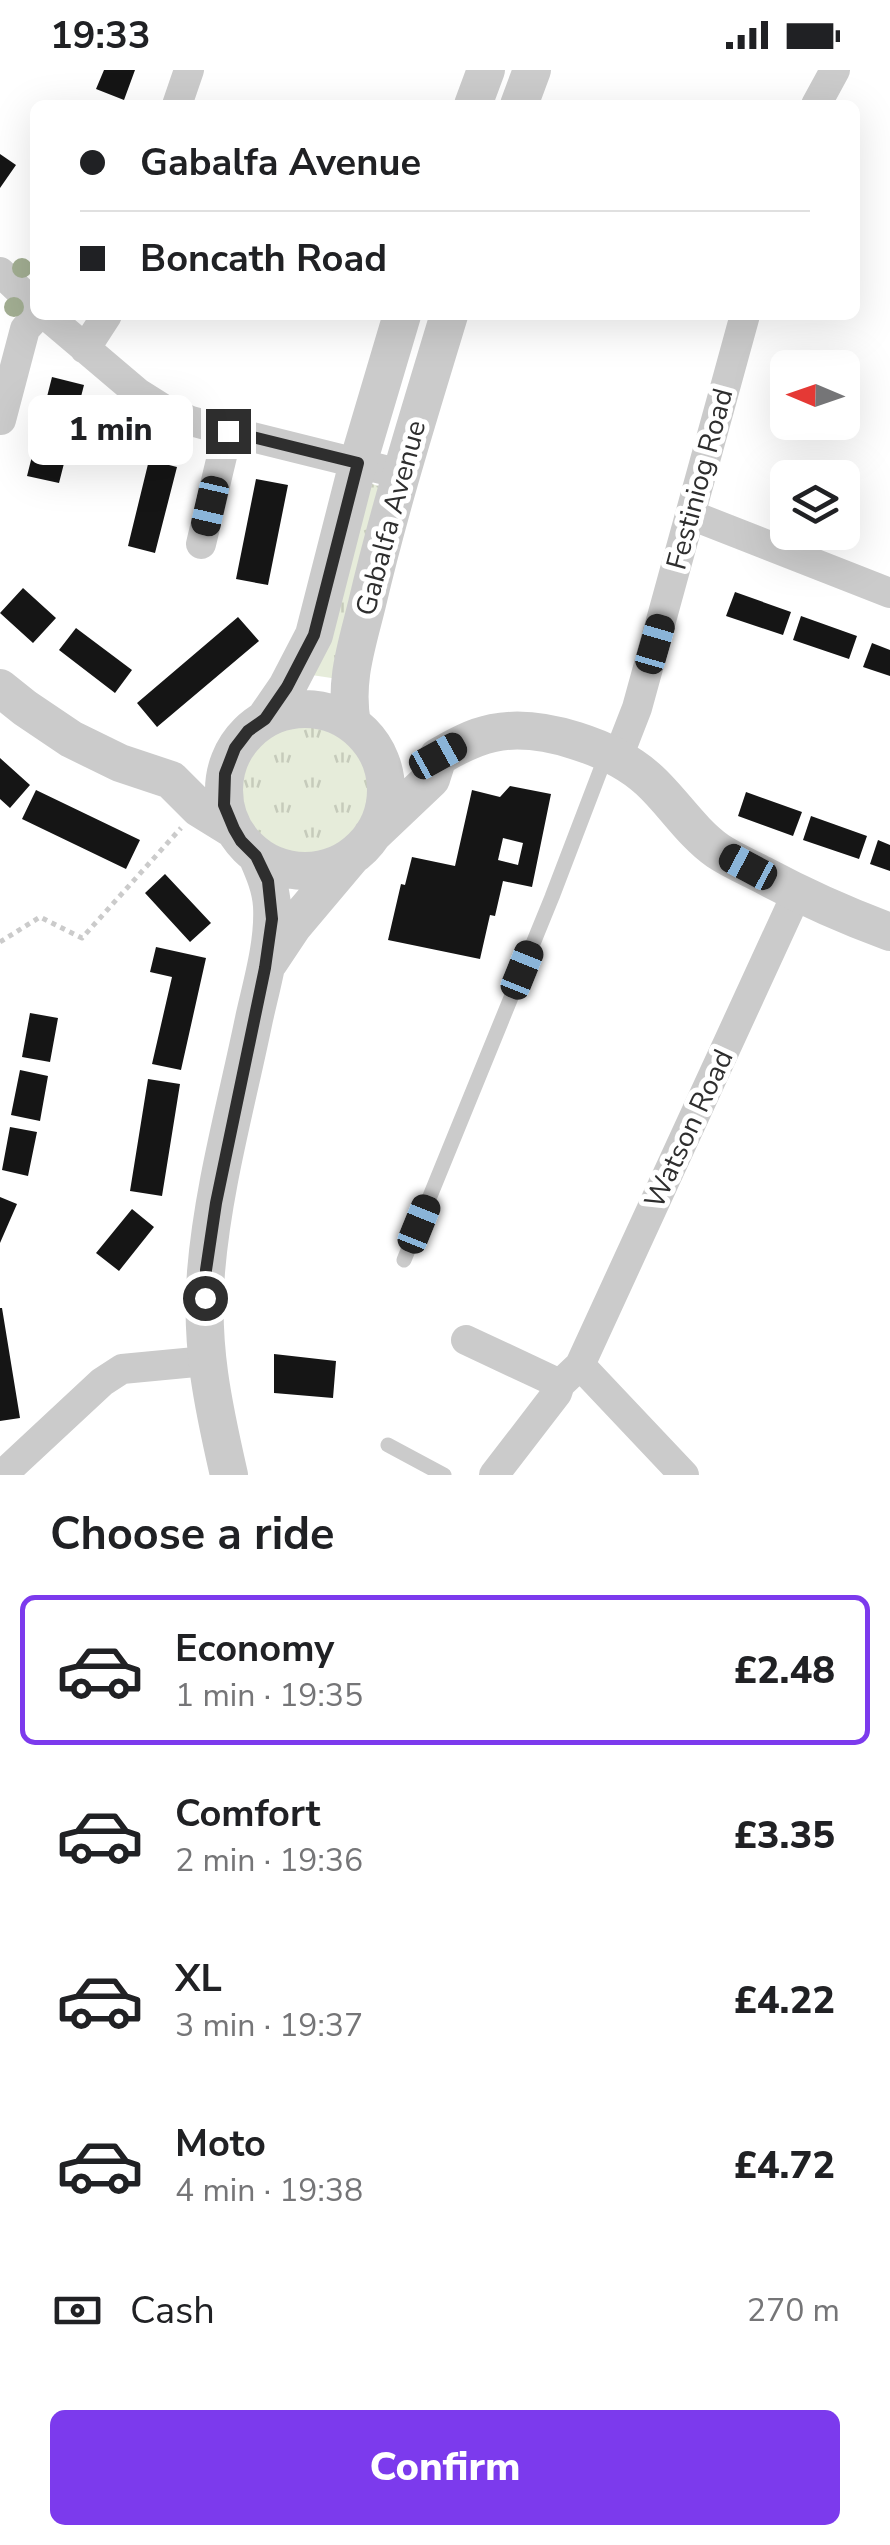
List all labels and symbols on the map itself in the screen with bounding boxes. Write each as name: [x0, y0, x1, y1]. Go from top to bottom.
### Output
north arrow: [770, 350, 860, 440]
street label: Festiniog Road: [658, 384, 742, 574]
callout: 1 min: [28, 396, 193, 466]
route end: [206, 409, 251, 454]
street label: Gabalfa Avenue: [347, 416, 435, 620]
car: [189, 473, 231, 539]
car: [632, 611, 678, 677]
car: [404, 728, 472, 784]
car: [714, 840, 782, 894]
car: [497, 937, 547, 1003]
street label: Watson Road: [636, 1043, 742, 1215]
car: [394, 1191, 444, 1257]
route start: [183, 1276, 228, 1321]

